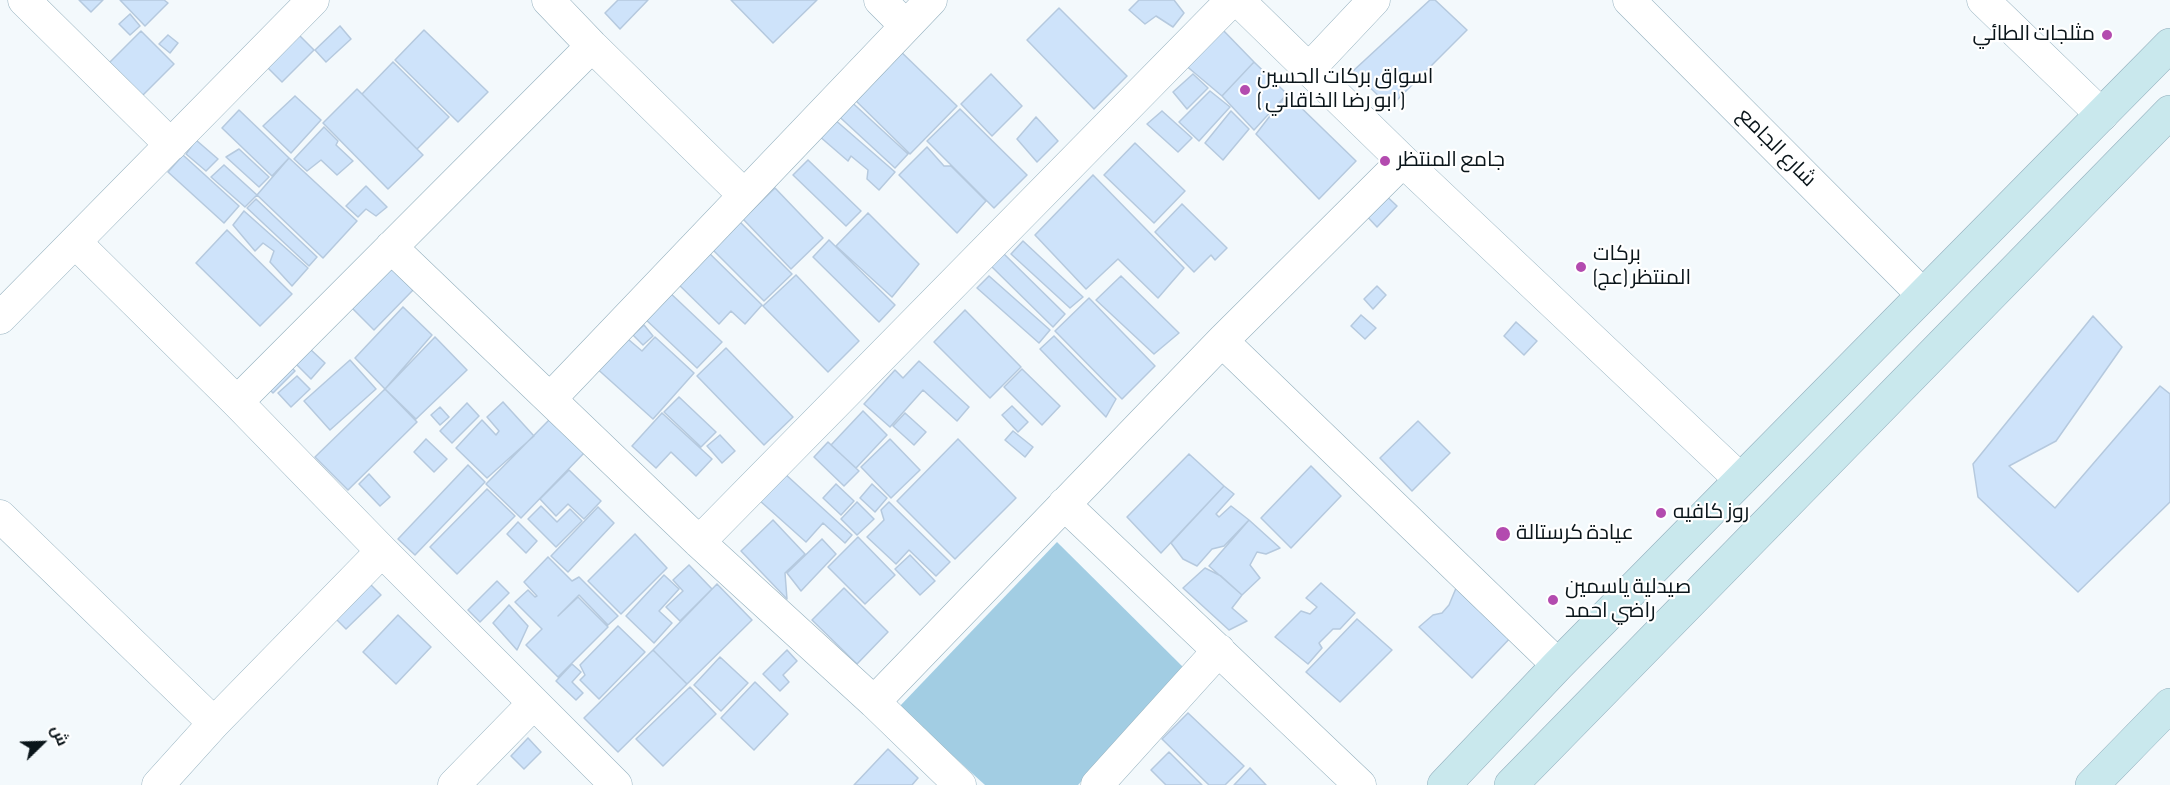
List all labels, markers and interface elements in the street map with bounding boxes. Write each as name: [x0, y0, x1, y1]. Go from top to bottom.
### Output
place label: مثلجات الطائي: [1973, 22, 2095, 48]
marker: مثلجات الطائي: [2100, 28, 2114, 42]
place label: اسواق بركات الحسين ( ابو رضا الخاقاني ): [1257, 65, 1433, 115]
marker: اسواق بركات الحسين ( ابو رضا الخاقاني ): [1238, 83, 1252, 97]
street label: شارع الجامع: [1731, 103, 1821, 193]
place label: جامع المنتظر: [1397, 148, 1505, 174]
marker: جامع المنتظر: [1378, 154, 1392, 168]
place label: بركات المنتظر (عج): [1593, 242, 1691, 292]
marker: بركات المنتظر (عج): [1574, 260, 1588, 274]
place label: روز كافيه: [1673, 500, 1749, 526]
marker: روز كافيه: [1654, 506, 1668, 520]
place label: عيادة كرستالة: [1516, 521, 1634, 547]
marker: عيادة كرستالة: [1494, 525, 1512, 543]
place label: صيدلية ياسمين راضي احمد: [1565, 575, 1691, 625]
marker: صيدلية ياسمين راضي احمد: [1546, 593, 1560, 607]
north arrow: [12, 713, 72, 773]
text: ش: [46, 723, 72, 749]

